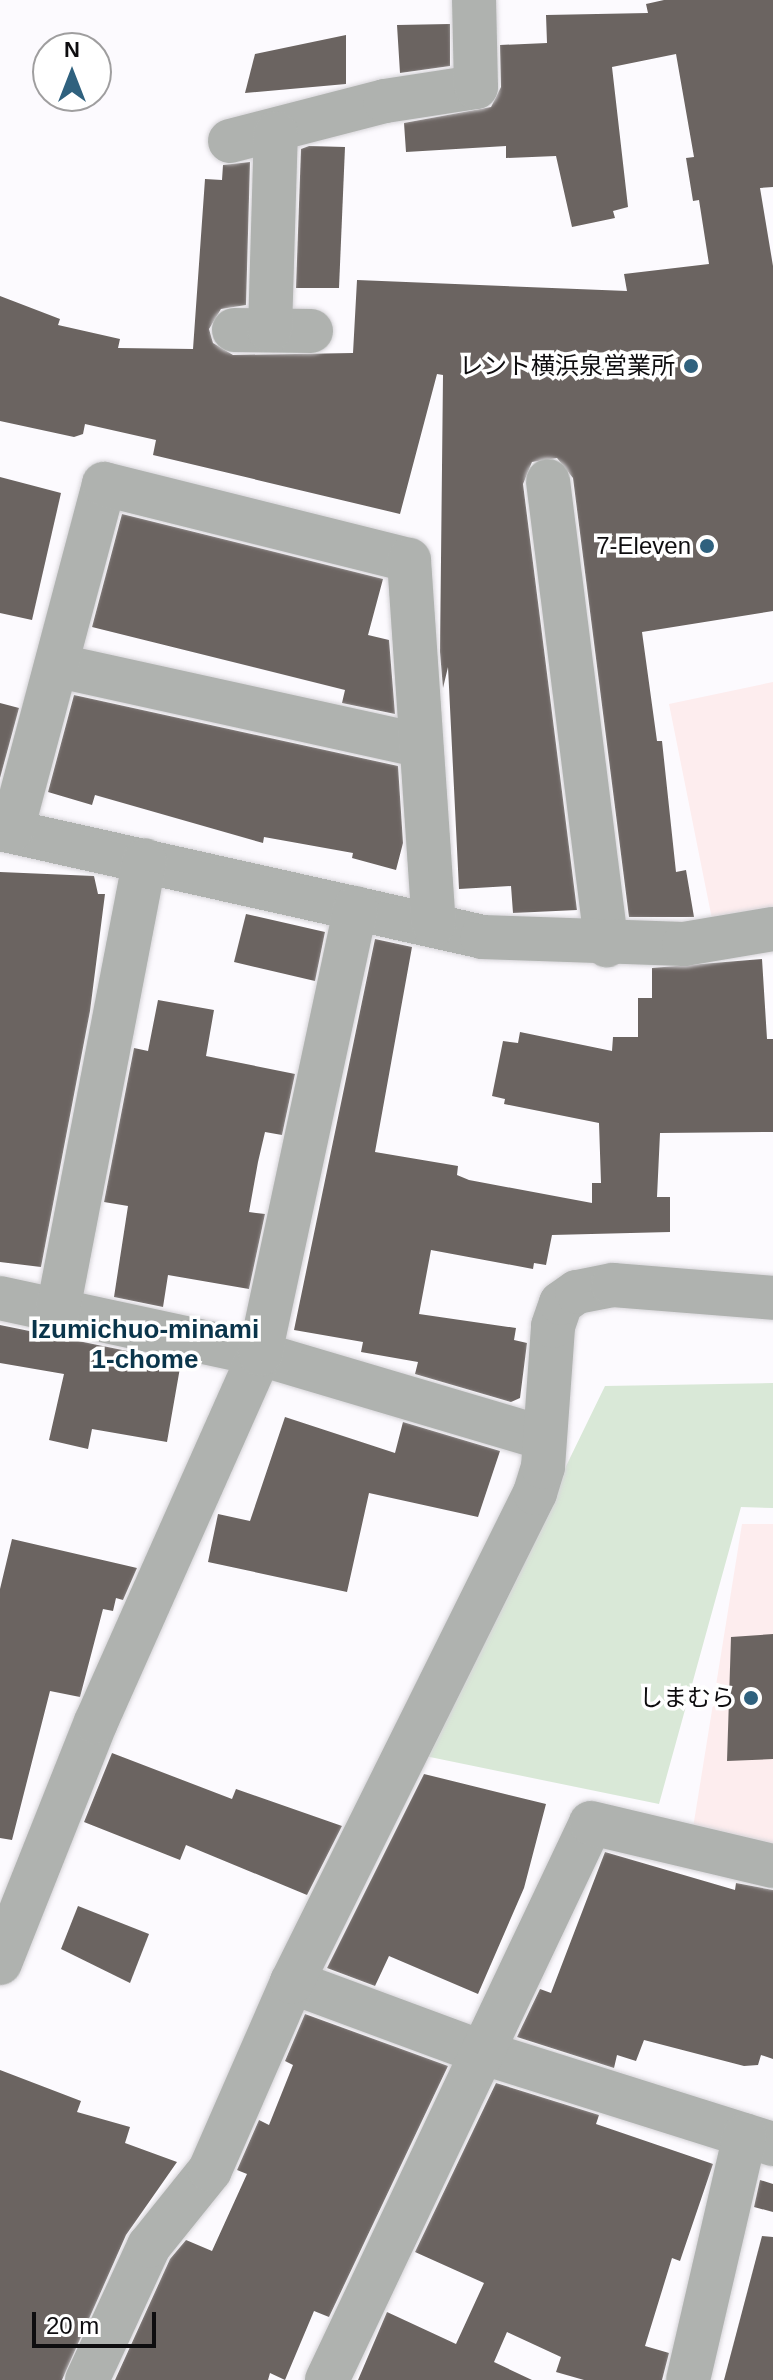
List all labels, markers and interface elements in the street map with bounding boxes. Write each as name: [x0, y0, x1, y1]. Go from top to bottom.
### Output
north arrow: [32, 32, 112, 112]
text: N: [64, 37, 80, 62]
place label: レント横浜泉営業所: [459, 352, 675, 380]
marker: レント横浜泉営業所: [682, 357, 700, 375]
place label: 7-Eleven: [596, 532, 691, 560]
marker: 7-Eleven: [698, 537, 716, 555]
district label: Izumichuo-minami 1-chome: [31, 1314, 259, 1376]
place label: しまむら: [639, 1684, 735, 1712]
marker: しまむら: [742, 1689, 760, 1707]
scale bar: [36, 2296, 160, 2346]
text: 20 m: [46, 2312, 99, 2339]

